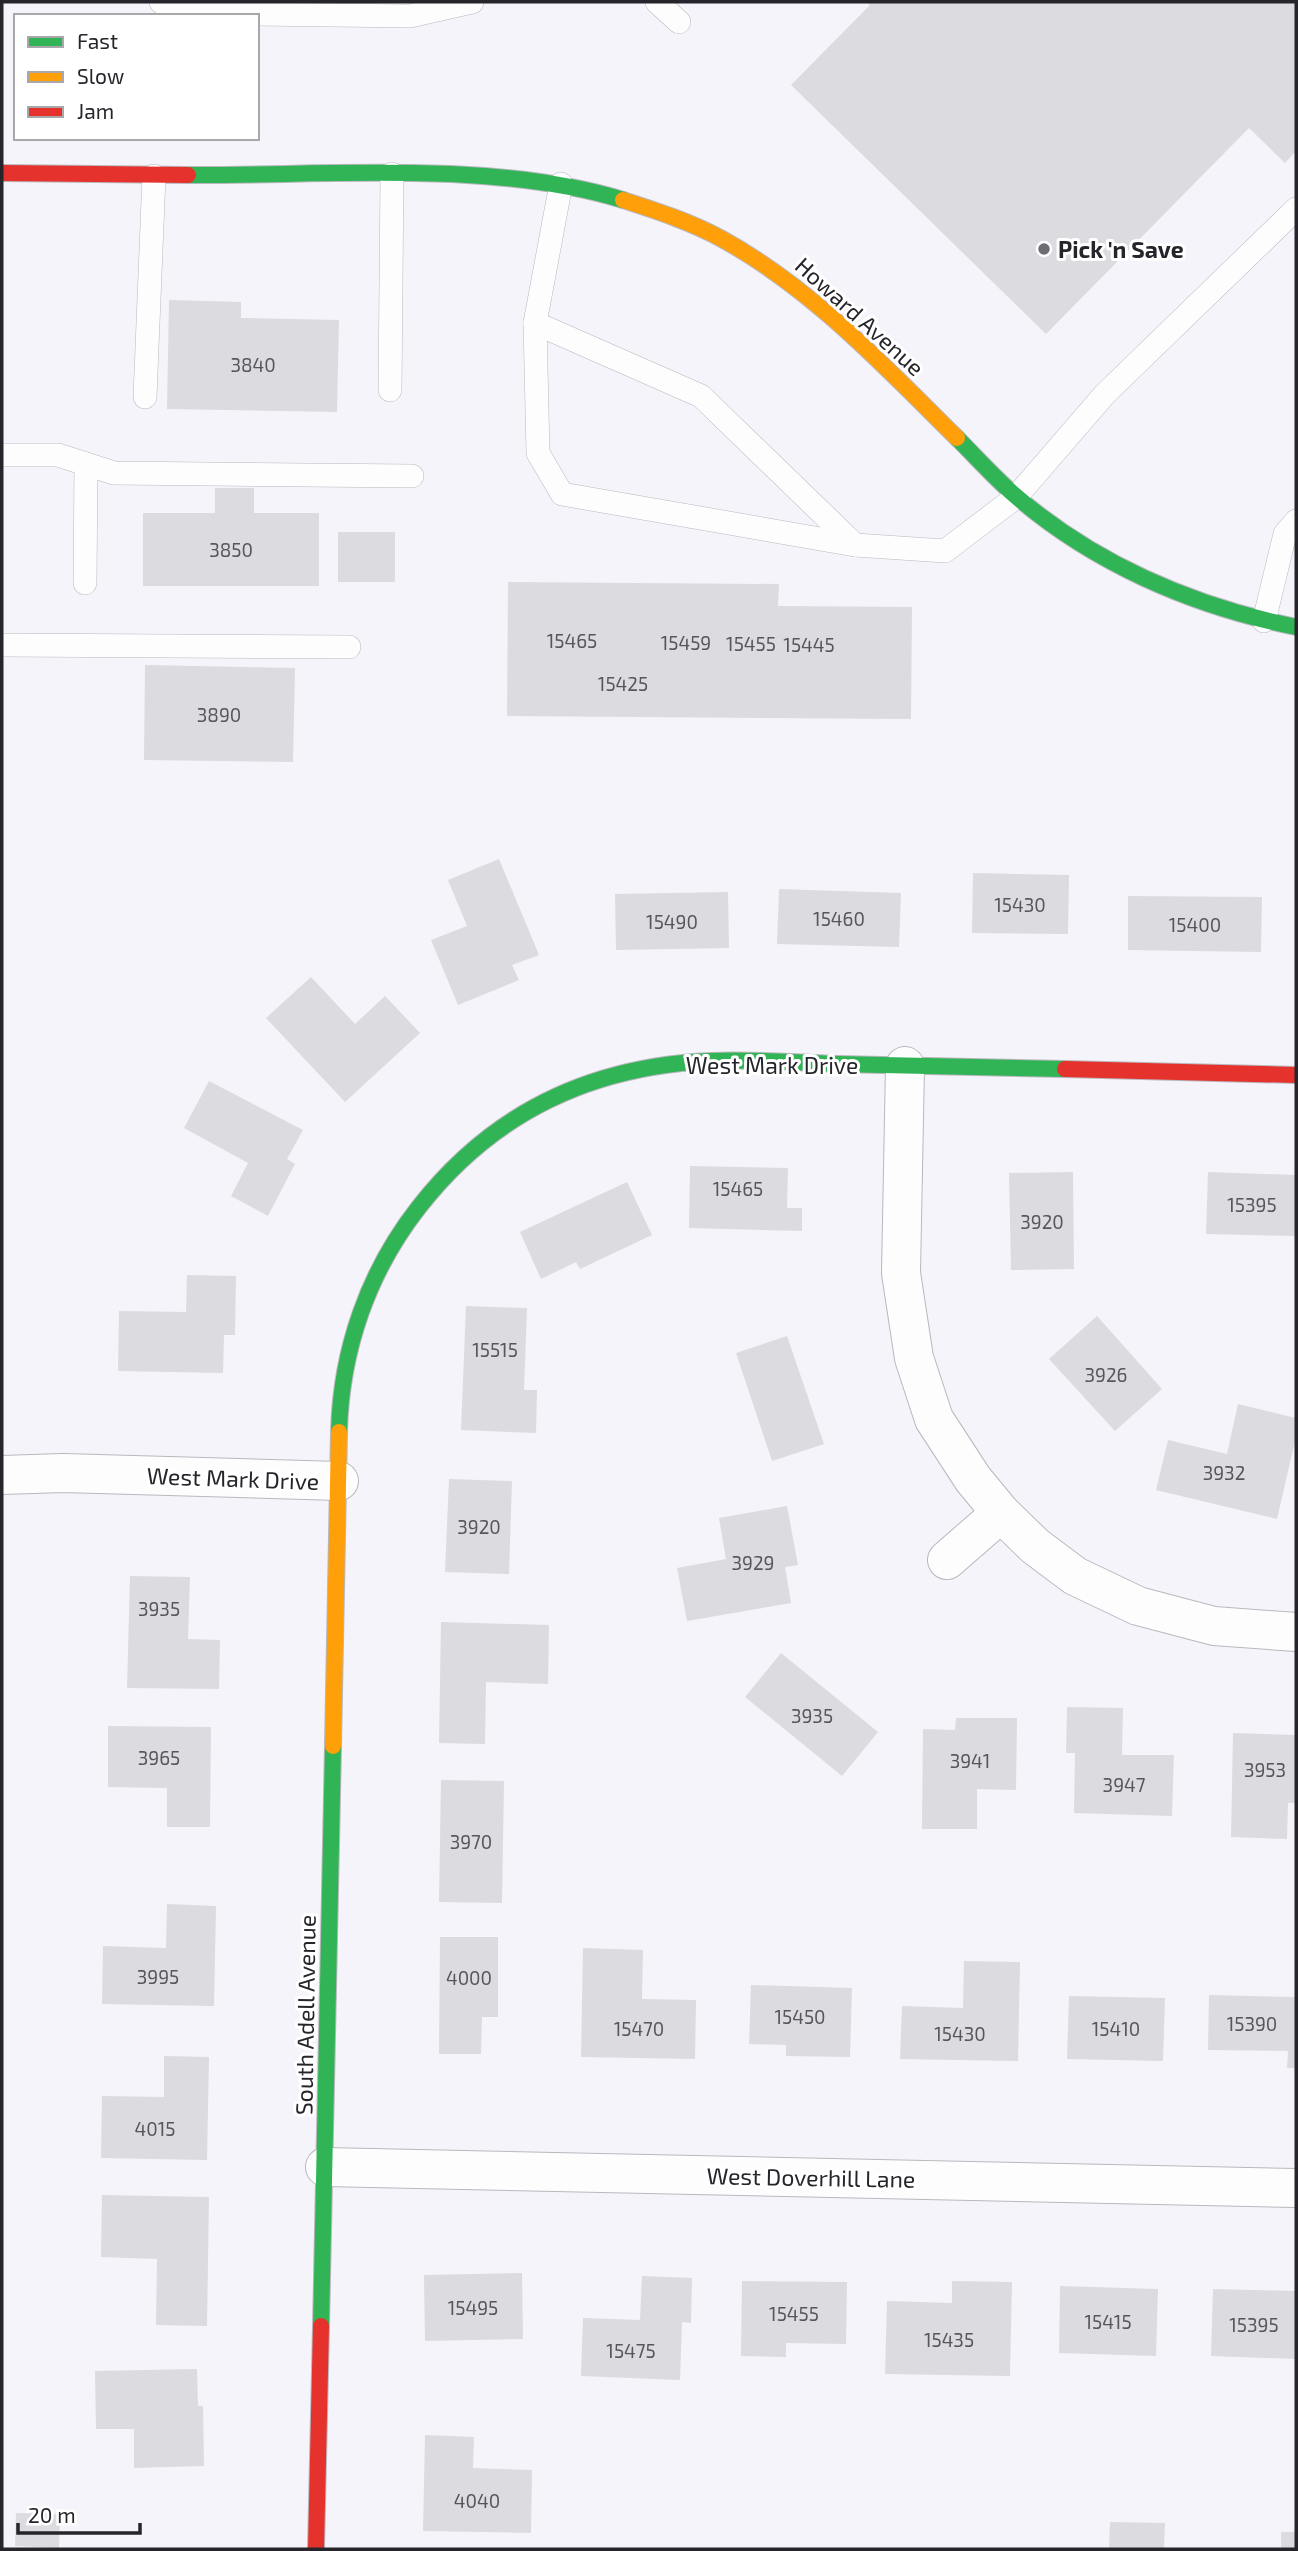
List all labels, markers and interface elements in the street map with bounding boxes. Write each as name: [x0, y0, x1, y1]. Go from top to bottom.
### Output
legend: [14, 14, 259, 140]
text: Fast: [77, 28, 118, 53]
text: Slow: [77, 63, 124, 88]
text: Jam: [77, 98, 114, 123]
place label: Pick 'n Save: [1058, 235, 1184, 263]
marker: Pick 'n Save: [1036, 241, 1052, 257]
street label: Howard Avenue: [790, 251, 930, 381]
house number: 3840: [230, 353, 276, 376]
house number: 3850: [209, 538, 253, 561]
house number: 15465: [547, 629, 597, 652]
house number: 15459: [661, 631, 711, 654]
house number: 15455: [726, 632, 776, 655]
house number: 15445: [783, 633, 835, 656]
house number: 15425: [598, 672, 648, 695]
house number: 3890: [197, 703, 241, 726]
house number: 15430: [994, 893, 1046, 916]
house number: 15460: [813, 907, 865, 930]
house number: 15490: [646, 910, 698, 933]
house number: 15400: [1169, 913, 1221, 936]
street label: West Mark Drive: [686, 1051, 858, 1079]
house number: 15465: [713, 1177, 763, 1200]
house number: 15395: [1227, 1193, 1277, 1216]
house number: 3920: [1020, 1210, 1064, 1233]
house number: 15515: [472, 1338, 518, 1361]
house number: 3926: [1085, 1363, 1127, 1386]
street label: West Mark Drive: [146, 1461, 320, 1495]
house number: 3932: [1203, 1461, 1245, 1484]
house number: 3920: [457, 1515, 501, 1538]
house number: 3929: [732, 1551, 774, 1574]
house number: 3935: [138, 1597, 180, 1620]
house number: 3935: [791, 1704, 833, 1727]
house number: 3965: [138, 1746, 180, 1769]
house number: 3941: [950, 1749, 990, 1772]
house number: 3953: [1244, 1758, 1286, 1781]
house number: 3947: [1103, 1773, 1146, 1796]
house number: 3970: [450, 1830, 492, 1853]
street label: South Adell Avenue: [289, 1915, 321, 2115]
house number: 3995: [137, 1965, 179, 1988]
house number: 4000: [446, 1966, 492, 1989]
house number: 15450: [774, 2005, 826, 2028]
house number: 15390: [1227, 2012, 1277, 2035]
house number: 15470: [614, 2017, 664, 2040]
house number: 15410: [1092, 2017, 1140, 2040]
house number: 15430: [934, 2022, 986, 2045]
house number: 4015: [135, 2117, 175, 2140]
street label: West Doverhill Lane: [706, 2161, 916, 2193]
house number: 15495: [448, 2296, 498, 2319]
house number: 15455: [769, 2302, 819, 2325]
house number: 15415: [1084, 2310, 1132, 2333]
house number: 15395: [1229, 2313, 1279, 2336]
house number: 15435: [924, 2328, 974, 2351]
house number: 15475: [606, 2339, 656, 2362]
house number: 4040: [454, 2489, 500, 2512]
scale bar: [18, 2492, 140, 2536]
text: 20 m: [28, 2502, 76, 2527]

